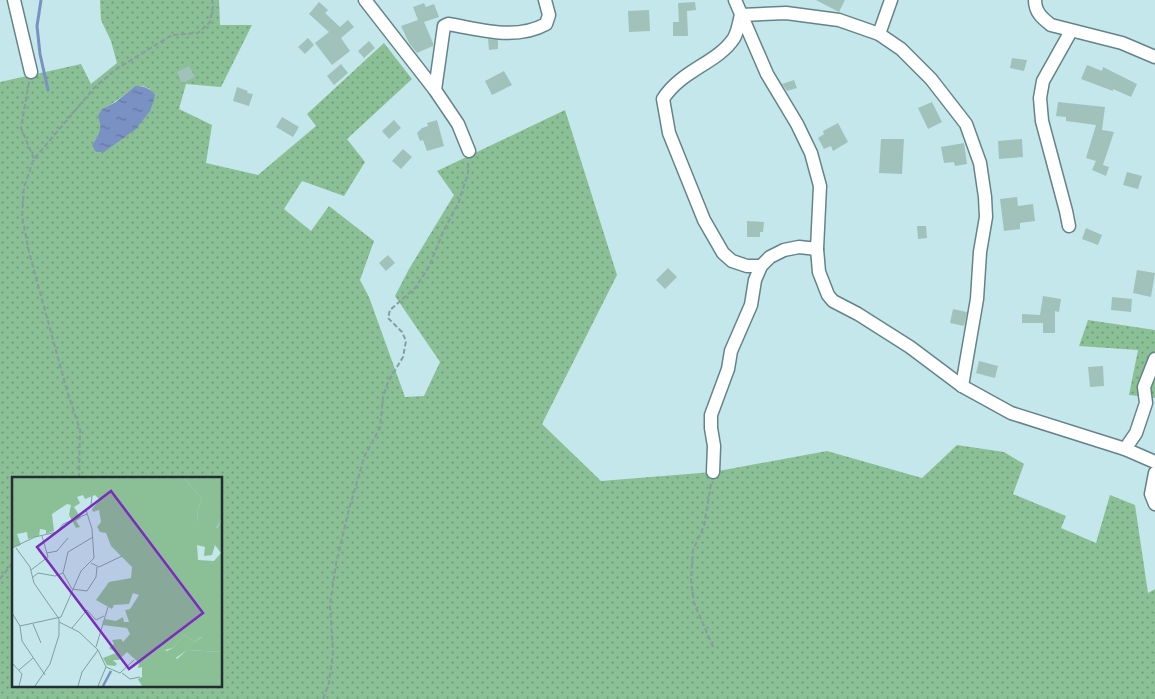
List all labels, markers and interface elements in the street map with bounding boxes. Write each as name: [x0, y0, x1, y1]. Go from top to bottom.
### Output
inset map: [12, 477, 222, 686]

